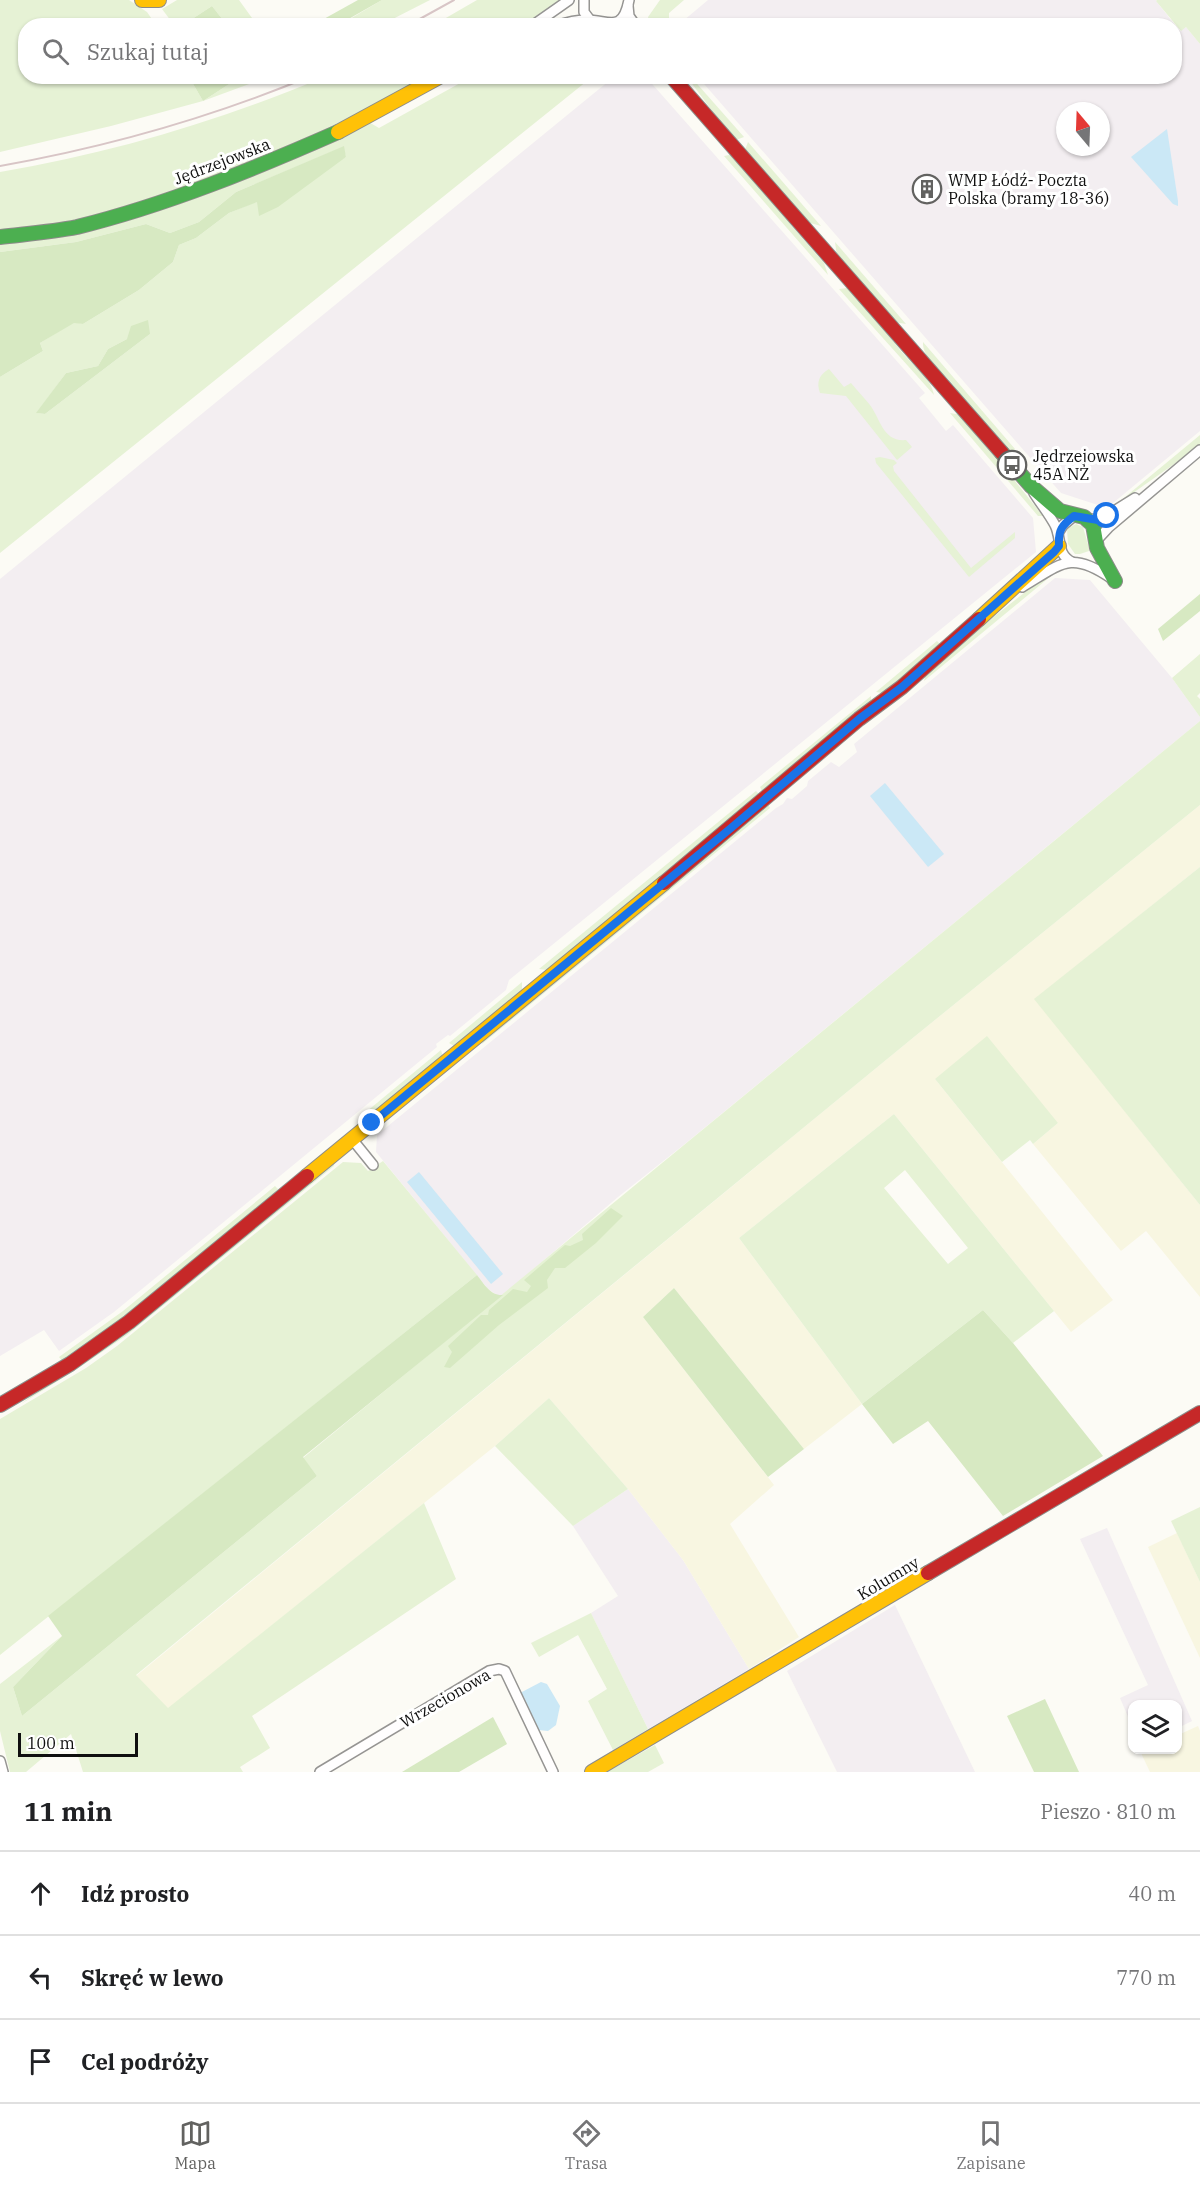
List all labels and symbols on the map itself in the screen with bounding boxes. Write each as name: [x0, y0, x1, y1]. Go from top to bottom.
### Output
north arrow: [1056, 102, 1110, 156]
street label: Jędrzejowska: [171, 133, 273, 188]
place label: WMP Łódź- Poczta Polska (bramy 18-36): [948, 170, 1109, 208]
building icon: WMP Łódź- Poczta Polska (bramy 18-36): [911, 173, 943, 205]
place label: Jędrzejowska 45A NŻ: [1033, 446, 1135, 484]
bus stop icon: Jędrzejowska 45A NŻ: [996, 449, 1028, 481]
route start: [1093, 502, 1119, 528]
route end: [358, 1109, 384, 1135]
street label: Kolumny: [854, 1552, 923, 1604]
street label: Wrzecionowa: [396, 1664, 494, 1732]
scale bar: [18, 1730, 138, 1758]

